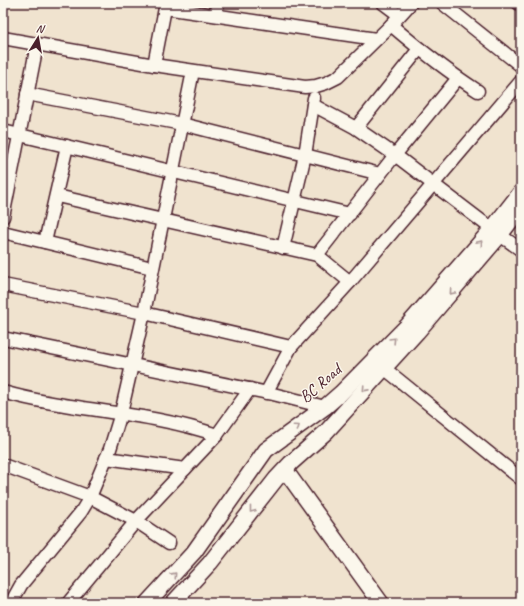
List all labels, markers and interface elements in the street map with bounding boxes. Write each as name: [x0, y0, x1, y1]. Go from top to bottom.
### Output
north arrow: [18, 18, 58, 58]
text: N: [35, 21, 47, 36]
one-way arrow: [475, 240, 482, 247]
one-way arrow: [449, 287, 456, 294]
one-way arrow: [388, 337, 396, 345]
street label: BC Road: [295, 358, 347, 407]
one-way arrow: [363, 384, 370, 392]
one-way arrow: [293, 424, 300, 432]
one-way arrow: [250, 506, 257, 513]
one-way arrow: [169, 572, 176, 579]

